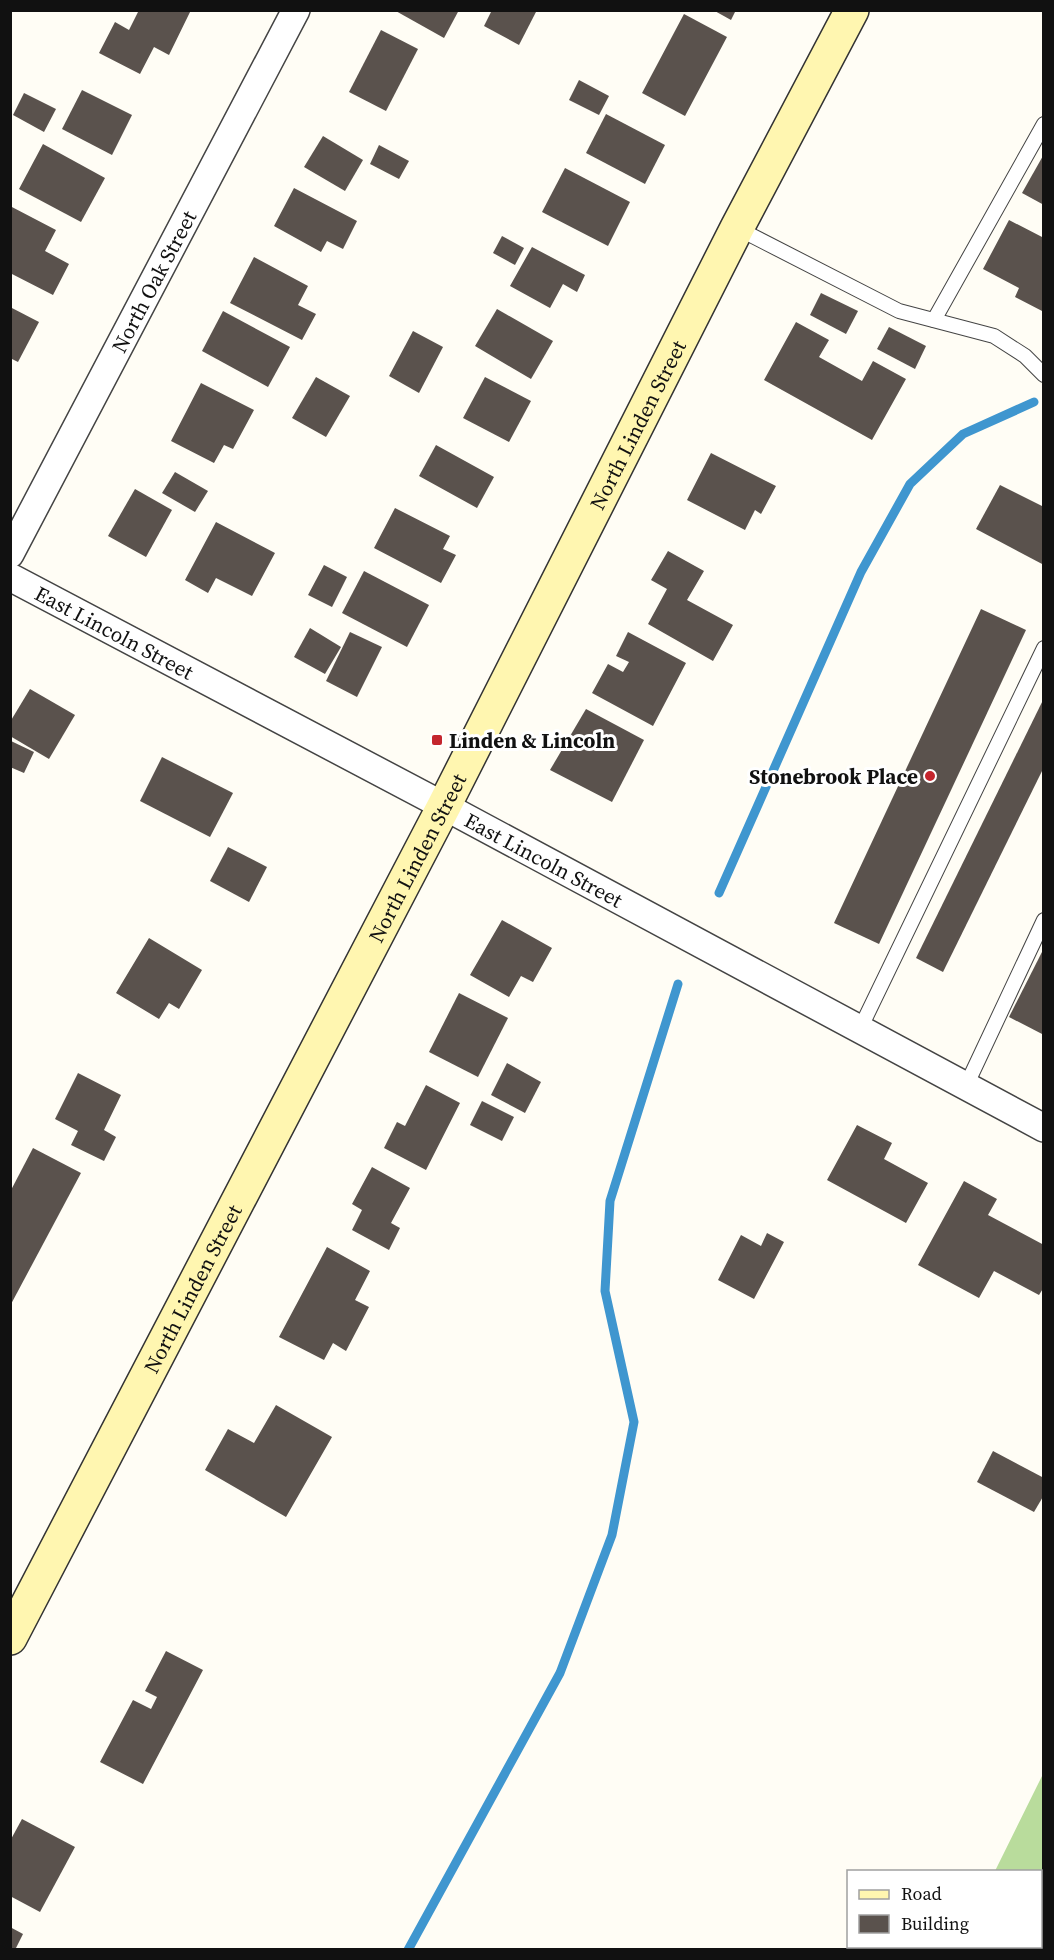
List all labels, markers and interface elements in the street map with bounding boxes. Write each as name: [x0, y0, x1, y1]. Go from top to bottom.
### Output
street label: North Oak Street: [104, 205, 203, 357]
street label: North Linden Street: [582, 335, 693, 514]
street label: East Lincoln Street: [30, 578, 199, 686]
place label: Linden & Lincoln: [449, 726, 615, 755]
marker: Linden & Lincoln: [430, 733, 444, 747]
place label: Stonebrook Place: [749, 762, 918, 791]
street label: North Linden Street: [361, 768, 473, 947]
marker: Stonebrook Place: [923, 769, 937, 783]
street label: East Lincoln Street: [460, 805, 628, 914]
street label: North Linden Street: [136, 1199, 248, 1378]
legend: [847, 1870, 1042, 1948]
text: Road: [901, 1881, 942, 1906]
text: Building: [901, 1911, 969, 1936]

